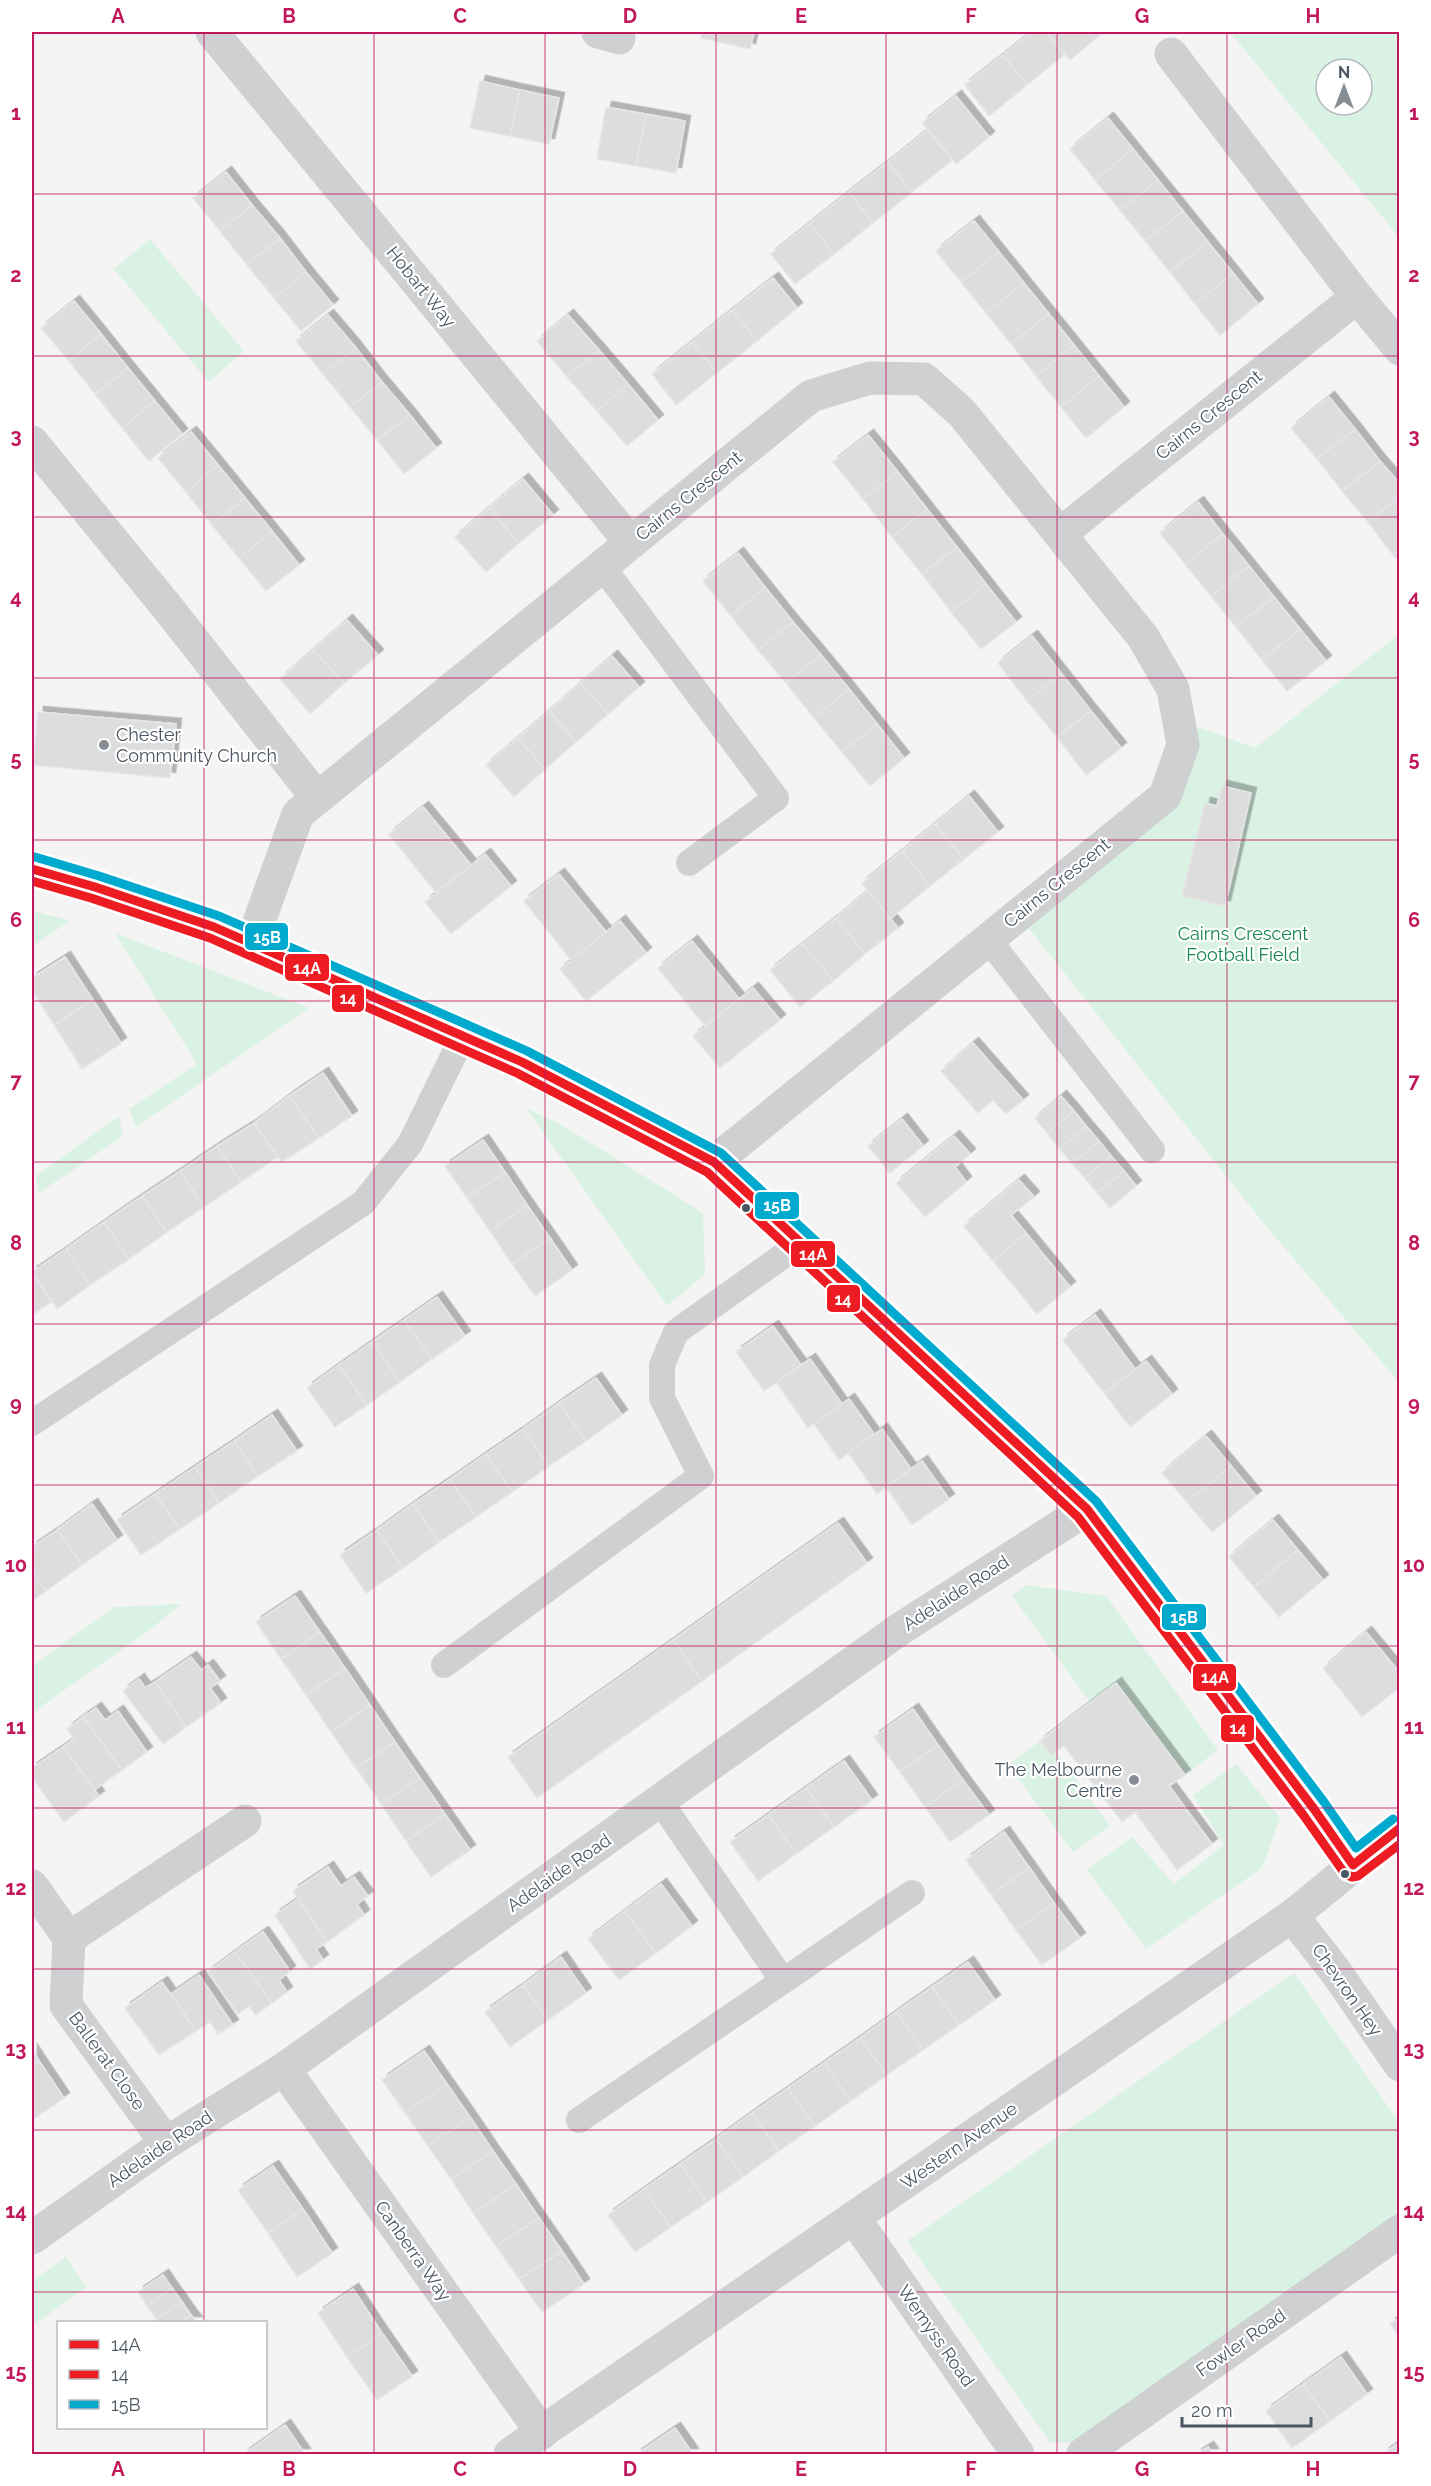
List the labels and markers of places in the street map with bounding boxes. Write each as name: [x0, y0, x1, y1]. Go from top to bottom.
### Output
place label: Chester Community Church: [116, 724, 277, 766]
marker: Chester Community Church: [97, 738, 111, 752]
unlabelled marker: [740, 1202, 752, 1214]
place label: The Melbourne Centre: [994, 1759, 1122, 1801]
marker: The Melbourne Centre: [1127, 1773, 1141, 1787]
unlabelled marker: [1339, 1868, 1351, 1880]

